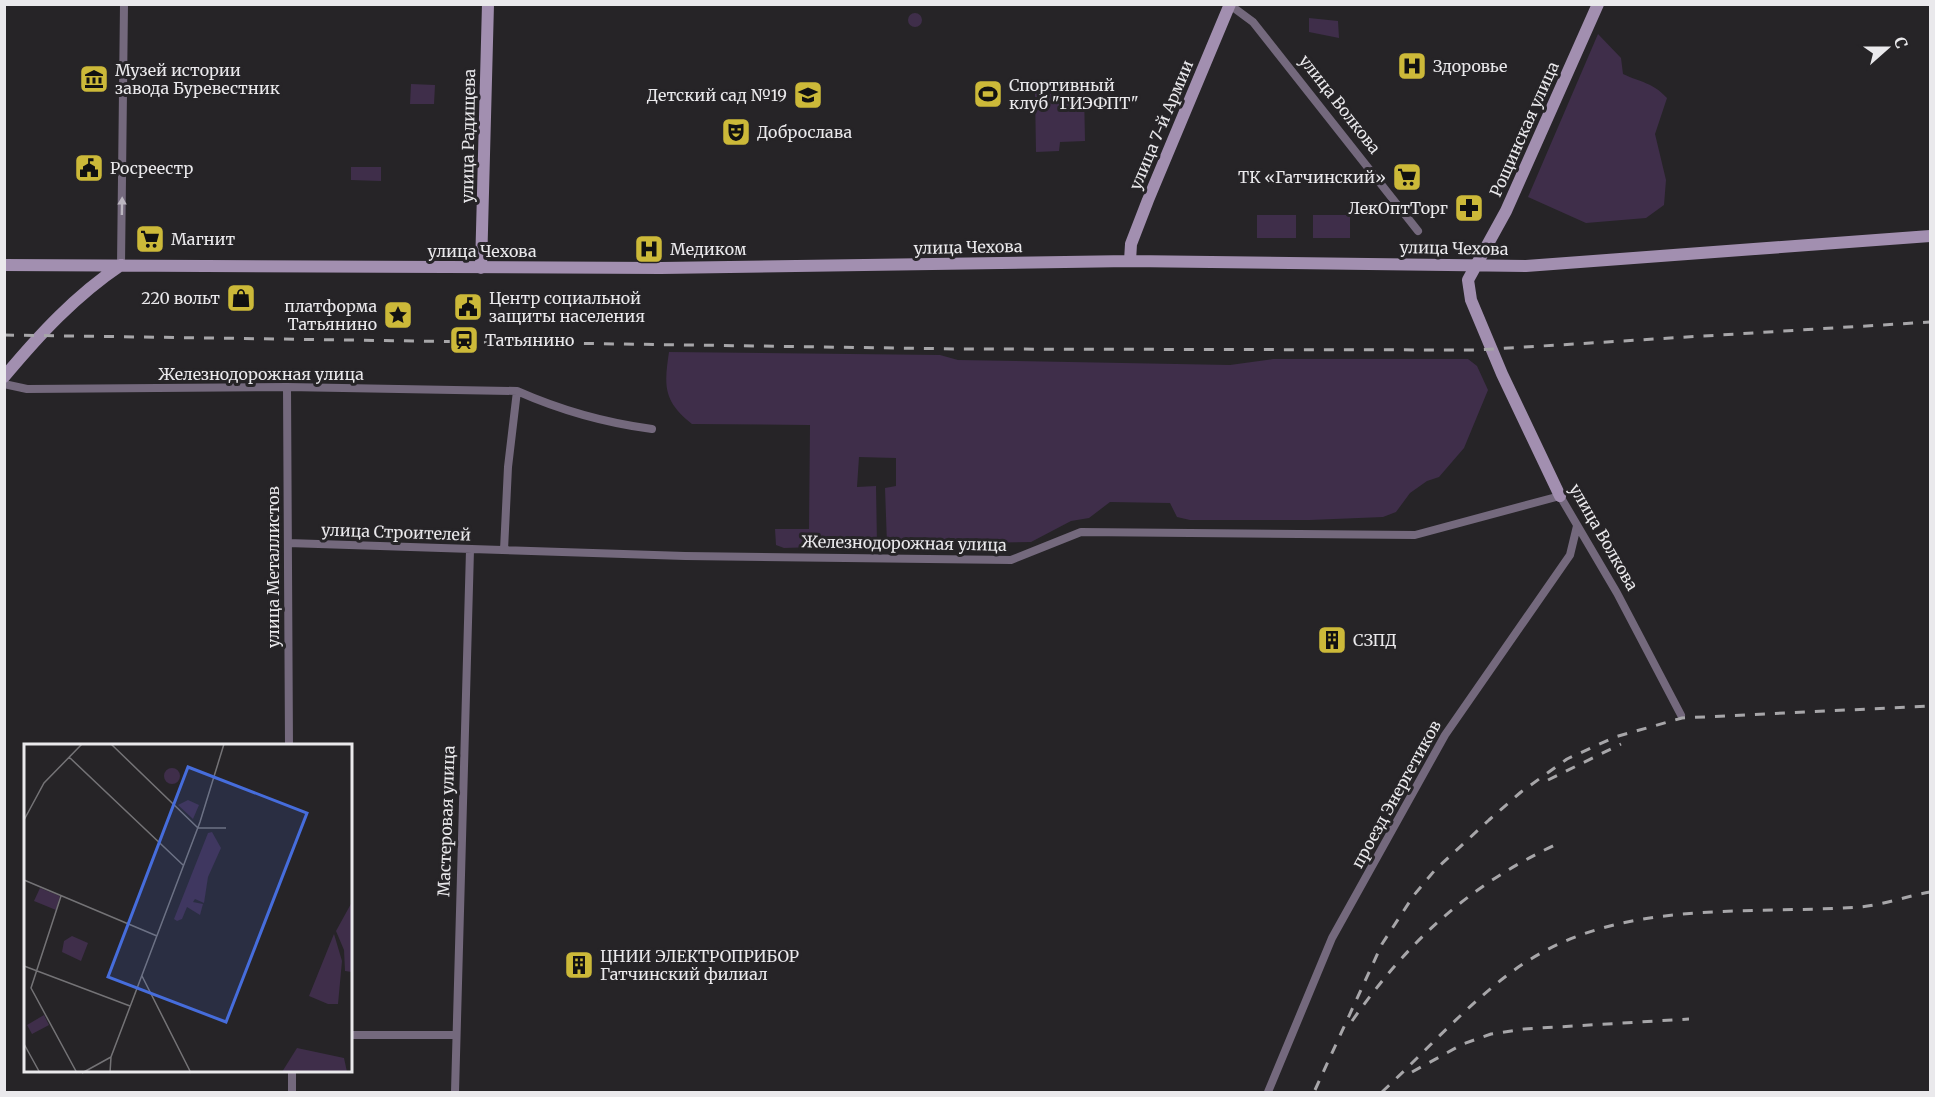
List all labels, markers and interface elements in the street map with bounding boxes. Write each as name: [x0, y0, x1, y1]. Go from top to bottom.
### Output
north arrow: [1857, 18, 1917, 78]
text: С: [1890, 34, 1912, 51]
hospital icon: Здоровье: [1396, 50, 1428, 82]
street label: улица Волкова: [1295, 51, 1385, 158]
place label: Здоровье: [1433, 56, 1507, 76]
street label: улица 7-й Армии: [1125, 57, 1197, 193]
street label: Рощинская улица: [1485, 58, 1563, 200]
place label: Музей истории завода Буревестник: [115, 60, 280, 98]
museum icon: Музей истории завода Буревестник: [78, 63, 110, 95]
street label: улица Радищева: [457, 68, 479, 203]
place label: Спортивный клуб "ГИЭФПТ": [1009, 75, 1139, 113]
sports icon: Спортивный клуб "ГИЭФПТ": [972, 78, 1004, 110]
school or university icon: Детский сад №19: [792, 79, 824, 111]
place label: Детский сад №19: [647, 85, 787, 105]
theatre icon: Доброслава: [720, 116, 752, 148]
place label: Доброслава: [757, 122, 853, 142]
public building icon: Росреестр: [73, 152, 105, 184]
place label: Росреестр: [110, 158, 193, 178]
supermarket icon: ТК «Гатчинский»: [1391, 161, 1423, 193]
place label: ТК «Гатчинский»: [1238, 167, 1386, 187]
pharmacy icon: ЛекОптТорг: [1453, 192, 1485, 224]
one-way arrow: [117, 197, 127, 216]
place label: ЛекОптТорг: [1349, 198, 1448, 218]
supermarket icon: Магнит: [134, 223, 166, 255]
place label: Магнит: [171, 229, 236, 249]
hospital icon: Медиком: [633, 233, 665, 265]
street label: улица Чехова: [913, 236, 1023, 258]
street label: улица Чехова: [1399, 237, 1509, 259]
place label: Медиком: [670, 239, 747, 259]
street label: улица Чехова: [428, 241, 537, 261]
shop icon: 220 вольт: [225, 282, 257, 314]
place label: 220 вольт: [141, 288, 220, 308]
place label: Центр социальной защиты населения: [489, 288, 645, 326]
public building icon: Центр социальной защиты населения: [452, 291, 484, 323]
place label: платформа Татьянино: [284, 296, 377, 334]
place icon: платформа Татьянино: [382, 299, 414, 331]
station icon: Татьянино: [448, 324, 480, 356]
place label: Татьянино: [485, 330, 574, 350]
street label: Железнодорожная улица: [158, 364, 364, 384]
street label: улица Волкова: [1565, 480, 1643, 594]
street label: улица Металлистов: [263, 486, 283, 648]
street label: улица Строителей: [321, 519, 471, 545]
street label: Железнодорожная улица: [801, 531, 1007, 555]
building icon: СЗПД: [1316, 624, 1348, 656]
place label: СЗПД: [1353, 630, 1397, 650]
street label: проезд Энергетиков: [1347, 717, 1445, 871]
inset map: [24, 744, 352, 1073]
street label: Мастеровая улица: [433, 745, 459, 897]
place label: ЦНИИ ЭЛЕКТРОПРИБОР Гатчинский филиал: [600, 946, 799, 984]
building icon: ЦНИИ ЭЛЕКТРОПРИБОР Гатчинский филиал: [563, 949, 595, 981]

